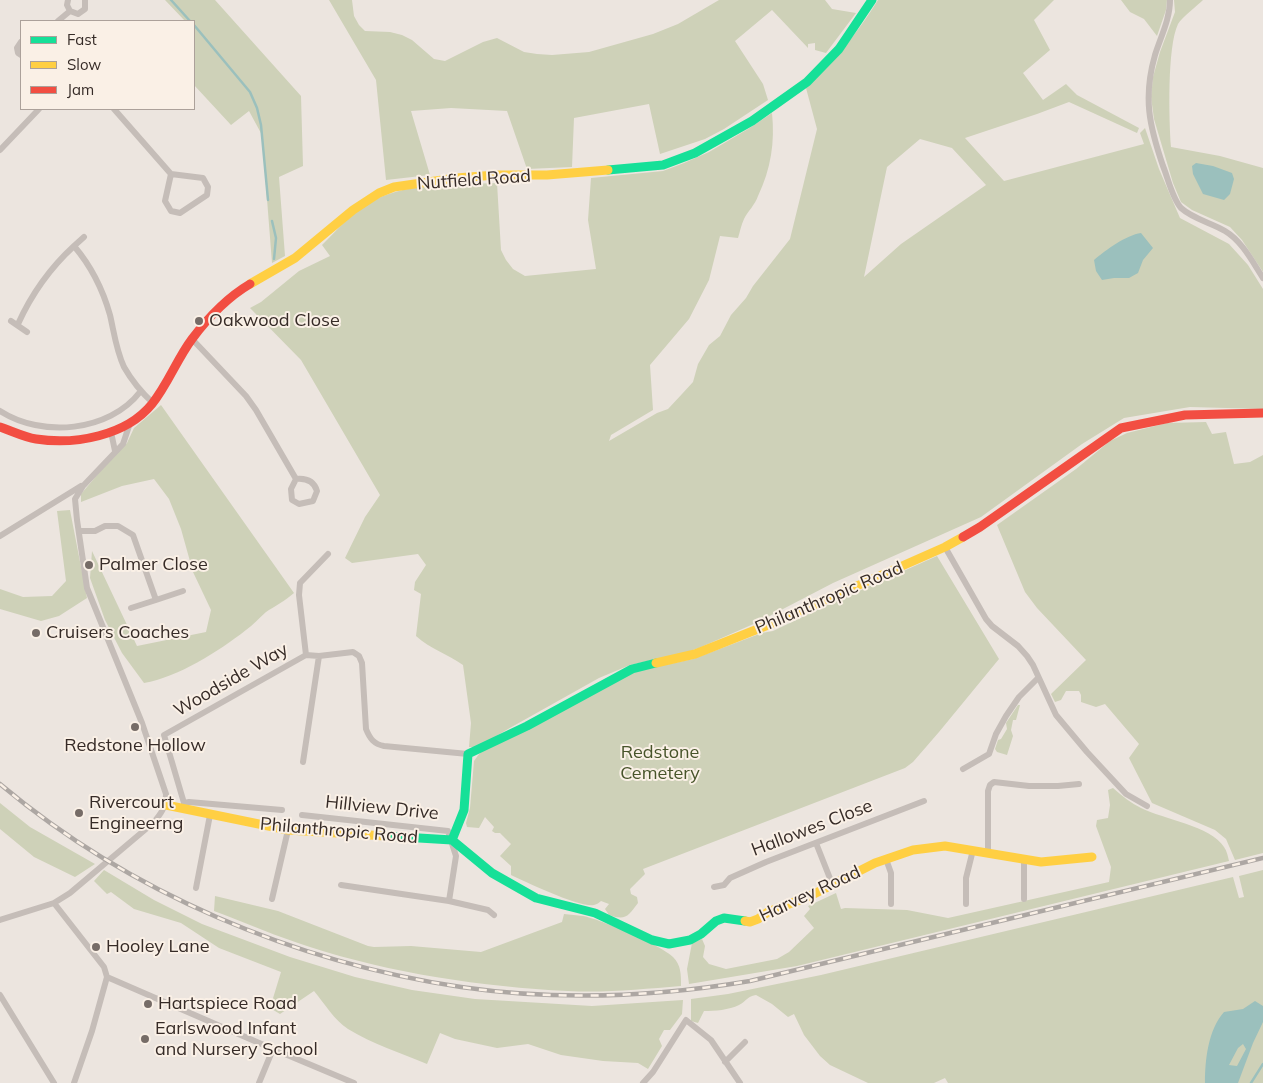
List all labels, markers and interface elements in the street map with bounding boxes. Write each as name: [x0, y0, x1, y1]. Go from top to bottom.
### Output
legend: [20, 20, 195, 110]
text: Fast: [67, 30, 97, 49]
text: Slow: [67, 55, 101, 74]
text: Jam: [67, 80, 94, 99]
street label: Nutfield Road: [416, 165, 532, 195]
place label: Oakwood Close: [209, 310, 340, 332]
marker: Oakwood Close: [193, 315, 205, 327]
place label: Palmer Close: [99, 554, 208, 576]
street label: Philanthropic Road: [752, 557, 906, 639]
marker: Palmer Close: [83, 559, 95, 571]
place label: Cruisers Coaches: [46, 622, 189, 644]
marker: Cruisers Coaches: [30, 627, 42, 639]
street label: Woodside Way: [170, 639, 292, 721]
marker: Redstone Hollow: [129, 721, 141, 733]
place label: Redstone Hollow: [64, 735, 206, 757]
park label: Redstone Cemetery: [620, 742, 700, 784]
street label: Hillview Drive: [324, 791, 440, 825]
place label: Rivercourt Engineerng: [89, 792, 183, 834]
street label: Hallowes Close: [748, 795, 876, 861]
marker: Rivercourt Engineerng: [73, 807, 85, 819]
street label: Philanthropic Road: [259, 813, 419, 849]
street label: Harvey Road: [756, 861, 864, 927]
place label: Hooley Lane: [106, 936, 210, 958]
marker: Hooley Lane: [90, 941, 102, 953]
place label: Hartspiece Road: [158, 993, 297, 1015]
marker: Hartspiece Road: [142, 998, 154, 1010]
place label: Earlswood Infant and Nursery School: [155, 1018, 318, 1060]
marker: Earlswood Infant and Nursery School: [139, 1033, 151, 1045]

